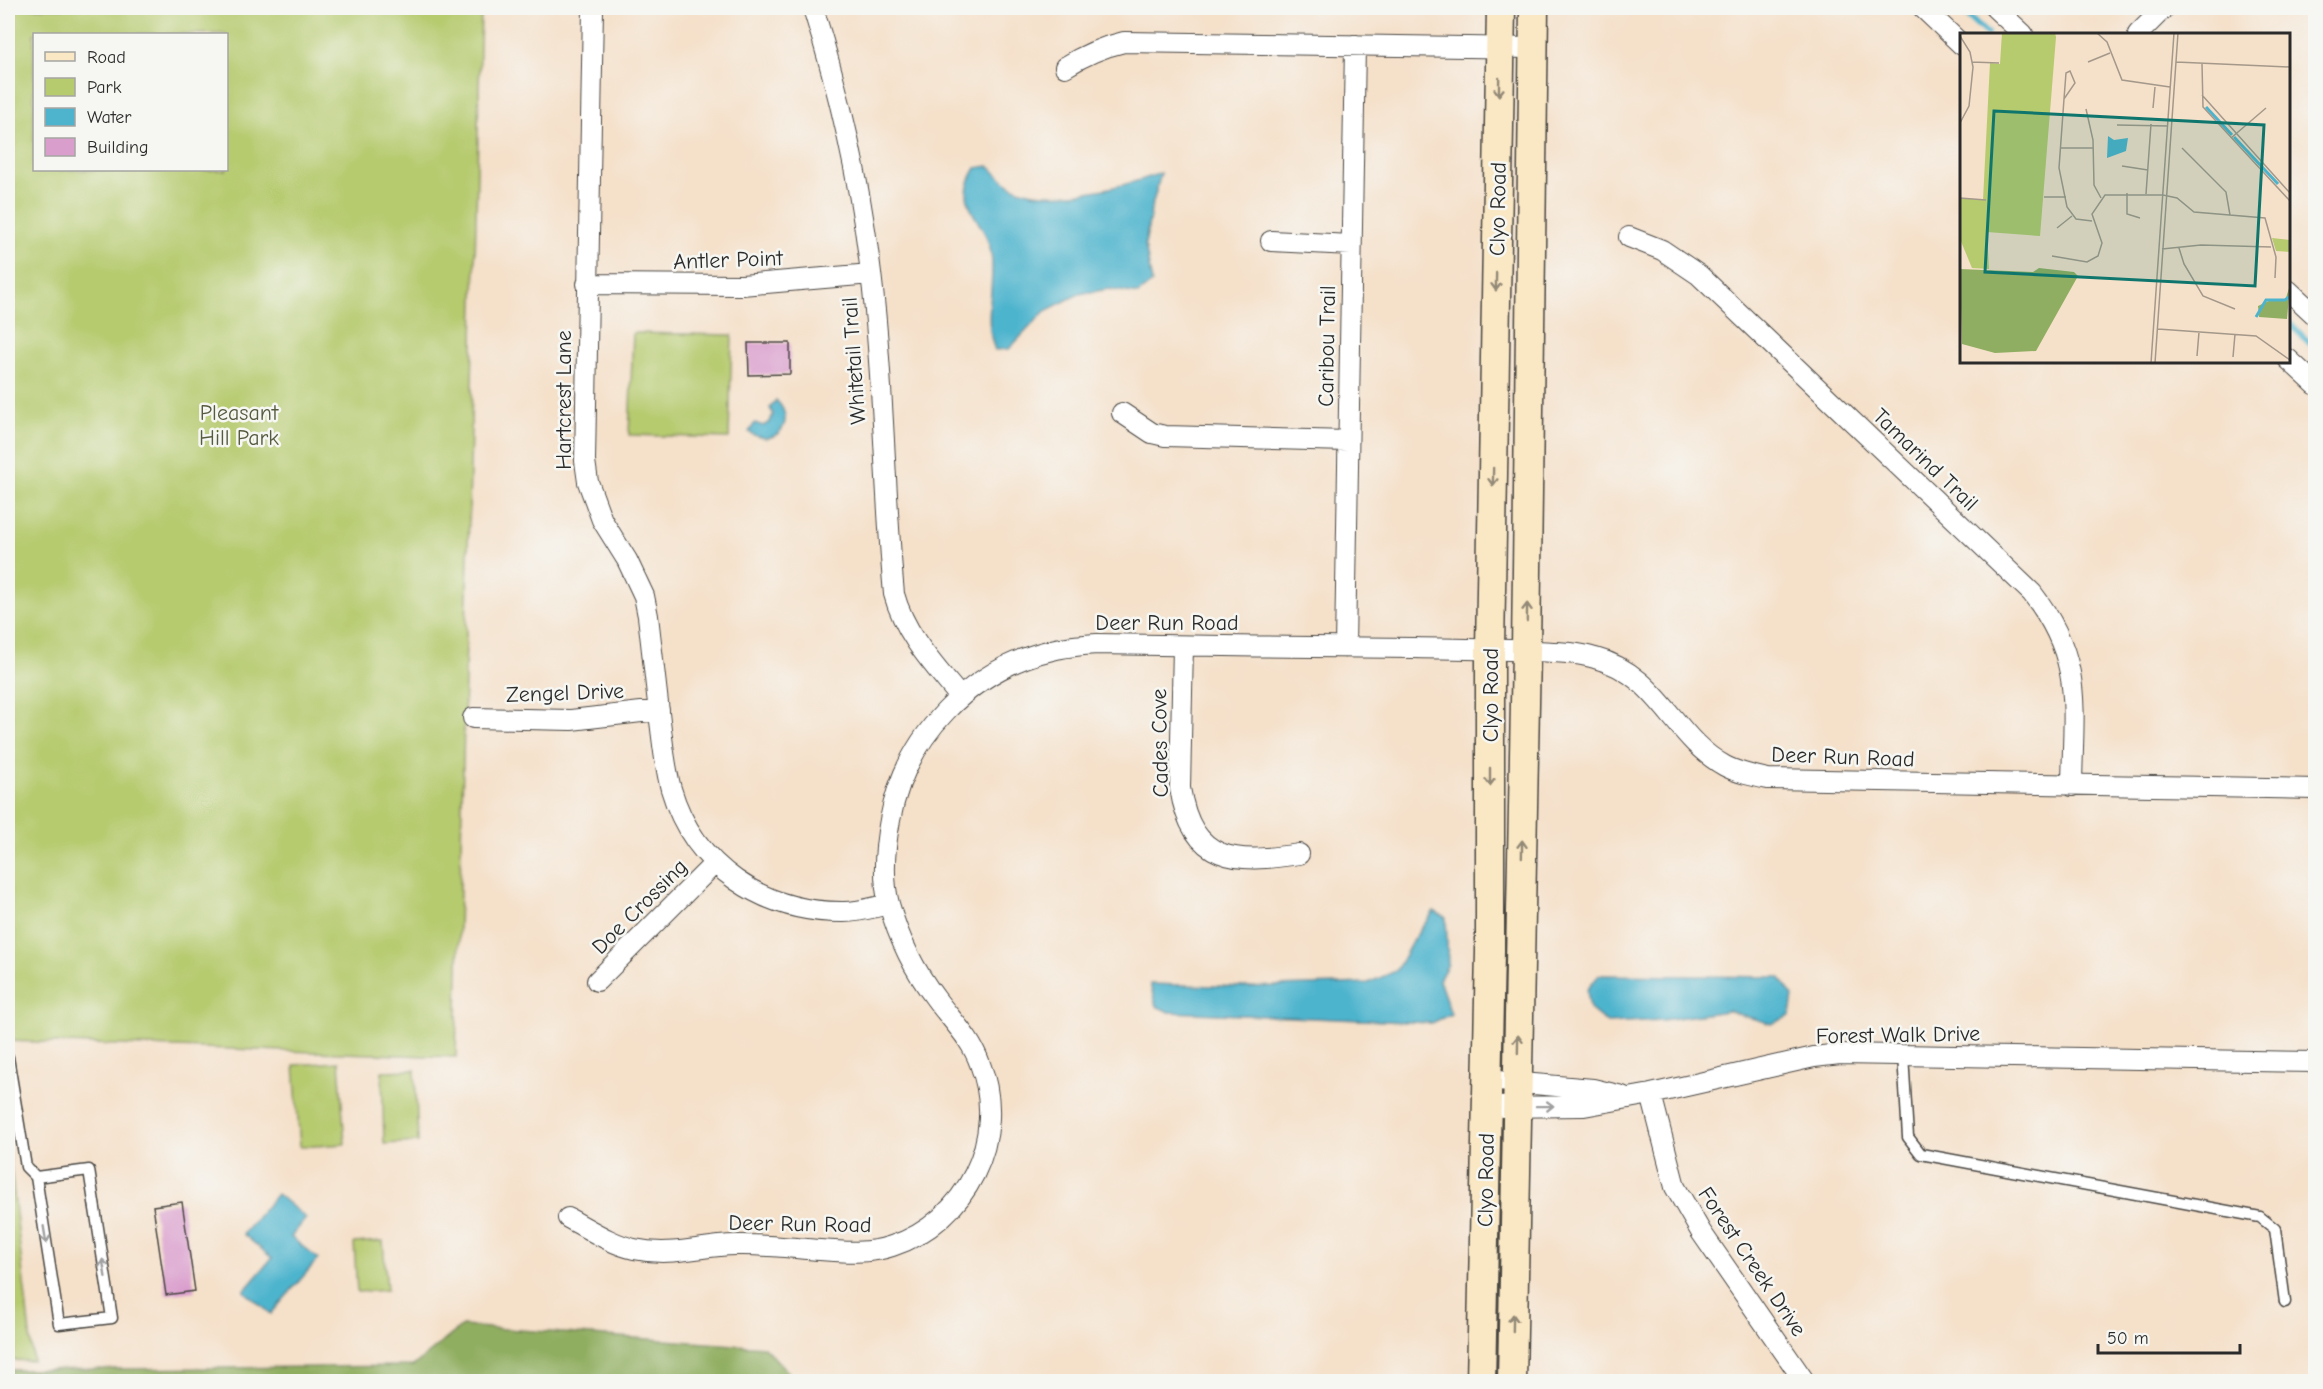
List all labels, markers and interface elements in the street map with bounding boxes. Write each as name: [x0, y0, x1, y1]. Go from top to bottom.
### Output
legend: [33, 33, 228, 171]
inset map: [1960, 33, 2290, 363]
text: Road: [87, 47, 126, 68]
one-way arrow: [1494, 76, 1505, 96]
text: Park: [87, 77, 122, 98]
text: Water: [87, 107, 132, 128]
text: Building: [87, 137, 149, 158]
street label: Clyo Road: [1484, 162, 1512, 256]
street label: Antler Point: [673, 245, 784, 275]
one-way arrow: [1490, 271, 1502, 291]
street label: Caribou Trail: [1313, 285, 1341, 407]
street label: Whitetail Trail: [837, 296, 871, 426]
street label: Hartcrest Lane: [551, 330, 577, 470]
park label: Pleasant Hill Park: [199, 400, 279, 451]
street label: Tamarind Trail: [1867, 403, 1983, 516]
one-way arrow: [1487, 466, 1499, 486]
one-way arrow: [1521, 603, 1533, 623]
street label: Deer Run Road: [1095, 610, 1239, 636]
street label: Clyo Road: [1478, 648, 1504, 742]
street label: Zengel Drive: [506, 678, 625, 708]
street label: Cades Cove: [1146, 688, 1174, 798]
street label: Deer Run Road: [1771, 742, 1915, 772]
one-way arrow: [1484, 766, 1496, 786]
one-way arrow: [1516, 840, 1528, 860]
street label: Doe Crossing: [587, 854, 693, 960]
street label: Forest Walk Drive: [1816, 1021, 1980, 1049]
one-way arrow: [1512, 1035, 1524, 1055]
one-way arrow: [1534, 1101, 1554, 1112]
street label: Clyo Road: [1472, 1133, 1500, 1227]
street label: Forest Creek Drive: [1693, 1182, 1812, 1341]
street label: Deer Run Road: [728, 1210, 872, 1238]
one-way arrow: [39, 1224, 50, 1244]
one-way arrow: [99, 1258, 110, 1278]
one-way arrow: [1507, 1314, 1519, 1334]
scale bar: [2098, 1317, 2240, 1355]
text: 50 m: [2107, 1328, 2149, 1349]

